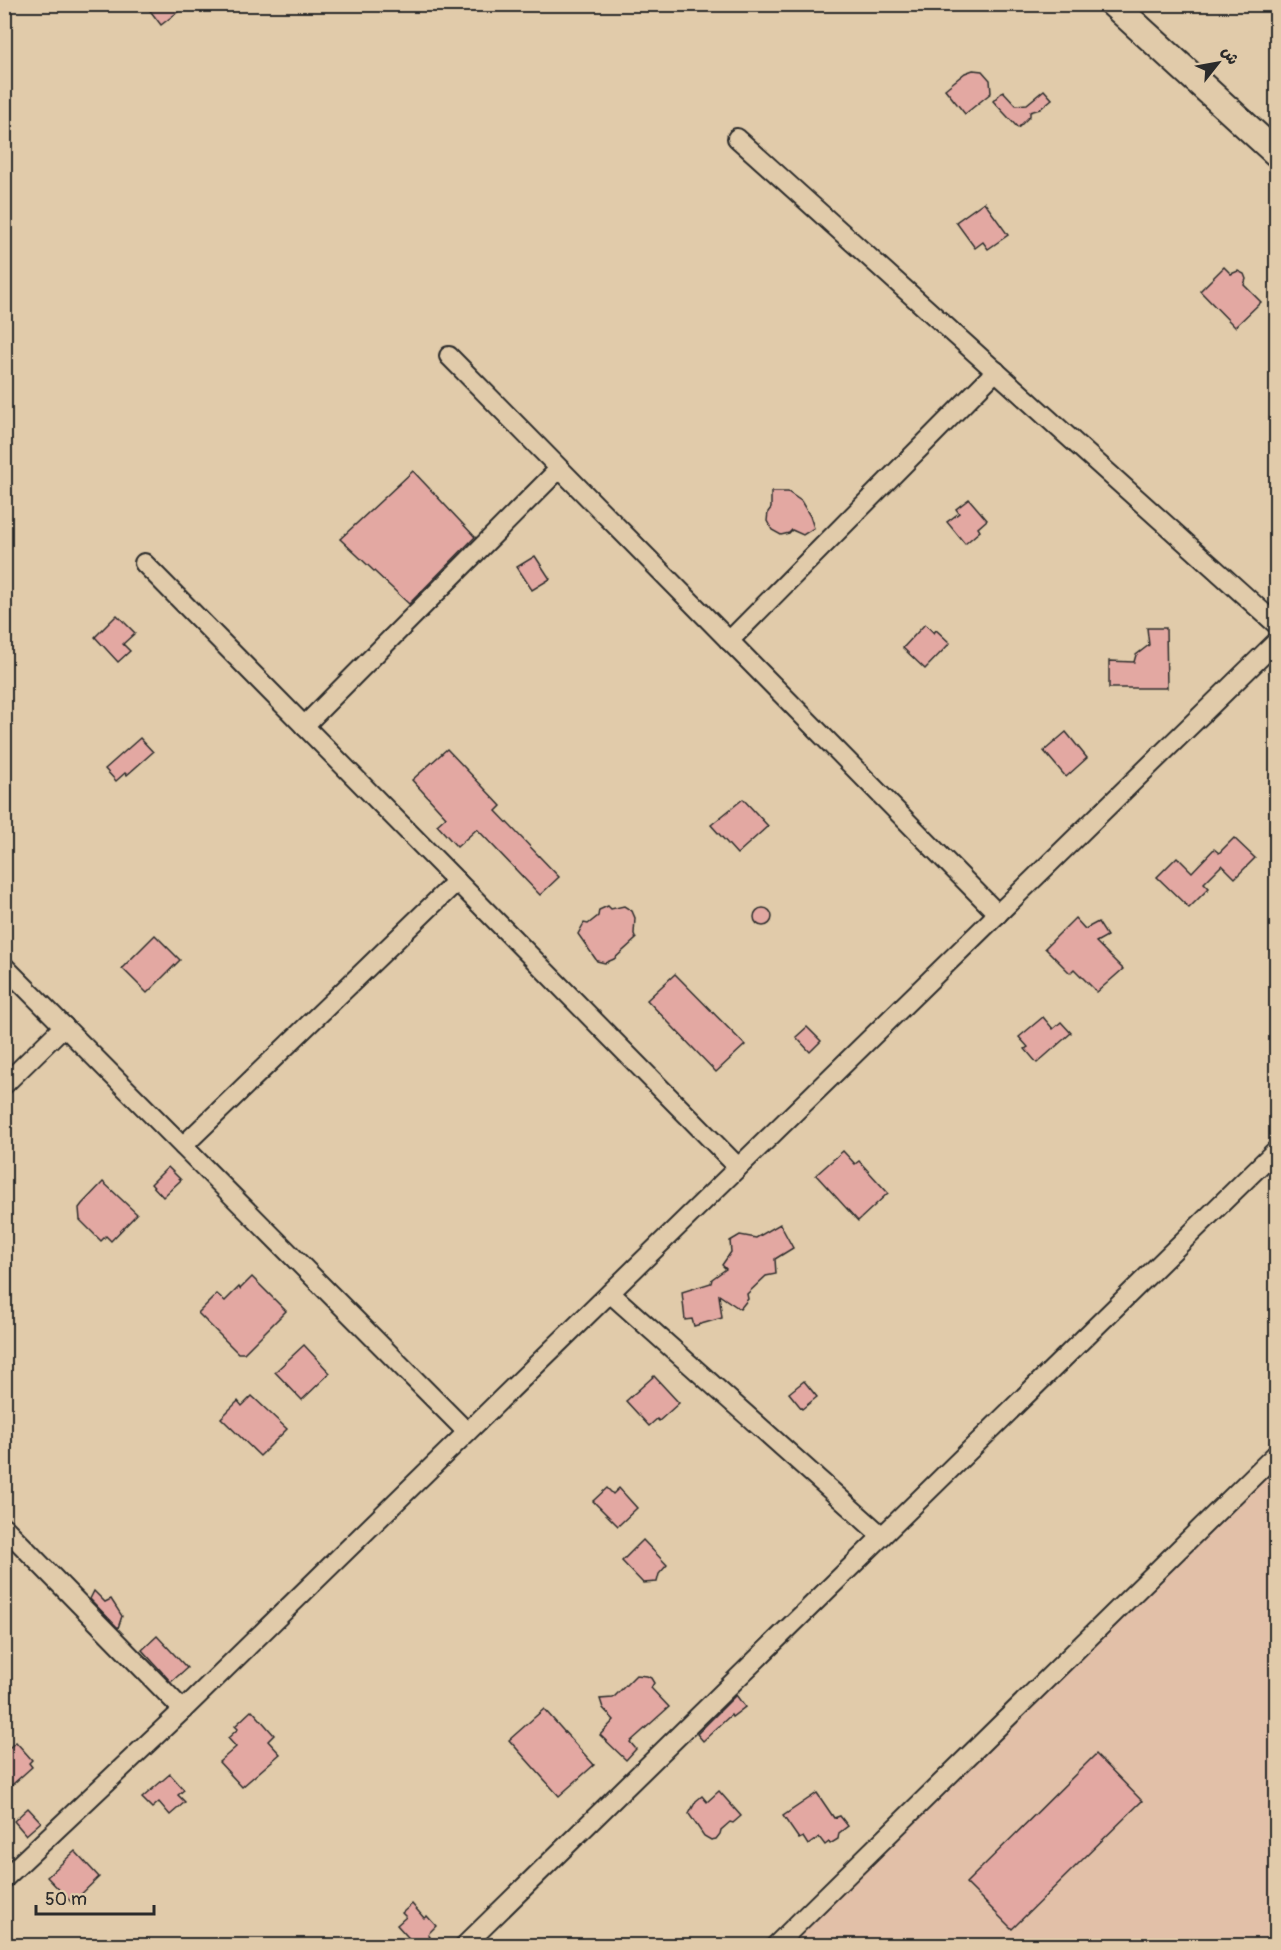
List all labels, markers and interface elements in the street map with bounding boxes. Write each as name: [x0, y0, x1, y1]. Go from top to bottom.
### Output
north arrow: [1188, 33, 1248, 93]
text: ش: [1217, 43, 1243, 68]
scale bar: [36, 1878, 154, 1916]
text: 50 m: [45, 1888, 87, 1911]

